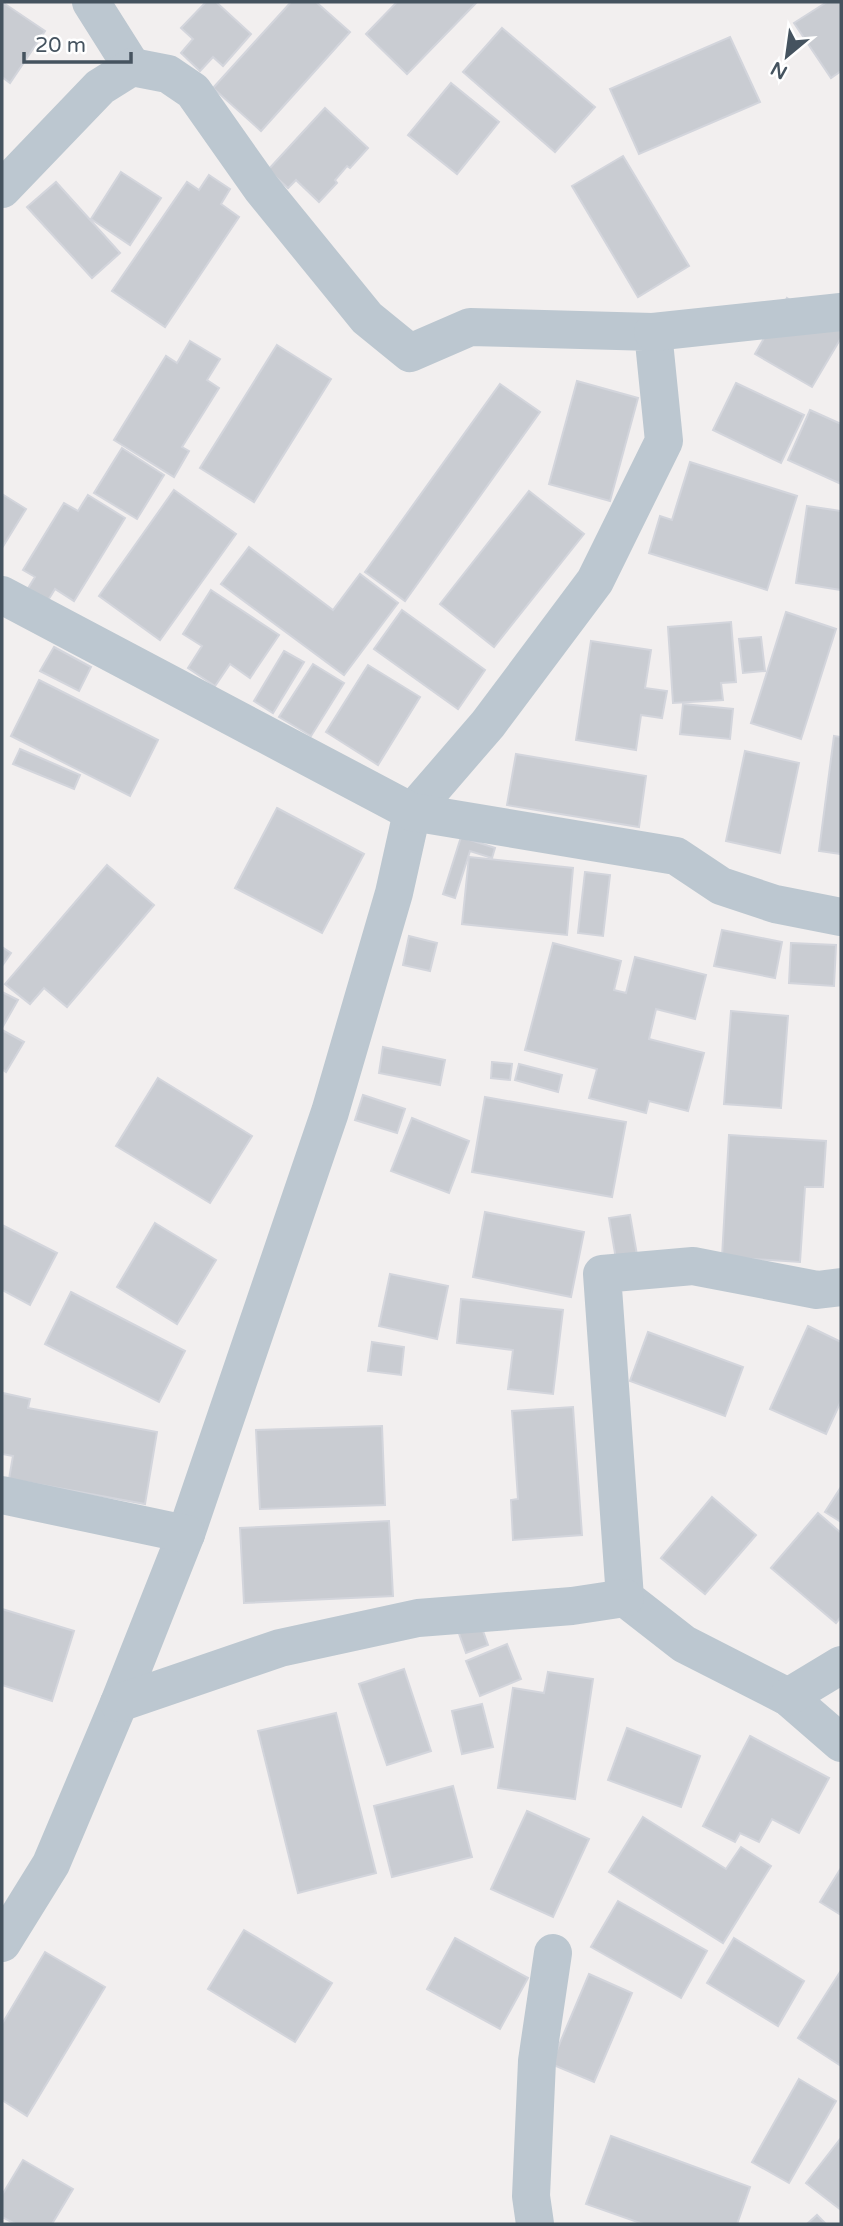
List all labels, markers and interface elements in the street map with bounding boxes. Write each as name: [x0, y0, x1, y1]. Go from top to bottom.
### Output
scale bar: [24, 21, 131, 65]
north arrow: [752, 21, 822, 91]
text: 20 m: [35, 33, 86, 58]
text: N: [767, 57, 791, 83]

